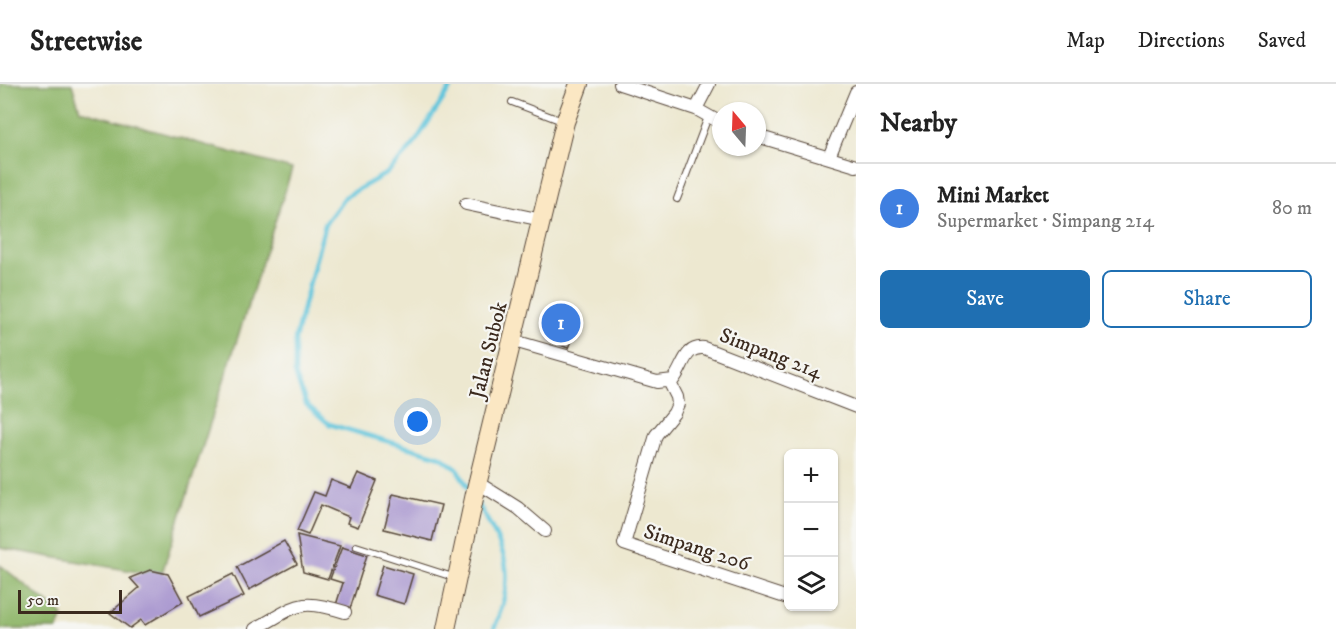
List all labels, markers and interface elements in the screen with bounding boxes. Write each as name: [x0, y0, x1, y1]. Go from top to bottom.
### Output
text: Streetwise: [30, 24, 142, 59]
text: Map: [1066, 28, 1105, 54]
text: Directions: [1138, 28, 1225, 54]
text: Saved: [1258, 28, 1306, 54]
north arrow: [712, 102, 766, 156]
text: Nearby: [880, 107, 957, 140]
text: Mini Market: [937, 182, 1049, 209]
text: 1: [896, 196, 903, 221]
text: 80 m: [1272, 196, 1312, 221]
text: Supermarket · Simpang 214: [937, 209, 1154, 234]
button: Save: [880, 270, 1090, 328]
button: Share: [1102, 270, 1312, 328]
street label: Jalan Subok: [464, 298, 514, 403]
pin: 1: [542, 300, 580, 346]
street label: Simpang 214: [716, 323, 826, 386]
your location: [403, 407, 432, 436]
map controls: [784, 449, 838, 611]
button: +: [784, 449, 838, 503]
button: −: [784, 503, 838, 557]
street label: Simpang 206: [640, 519, 754, 578]
button: layers: [784, 557, 838, 611]
scale bar: [18, 587, 122, 614]
text: 50 m: [27, 590, 59, 610]

